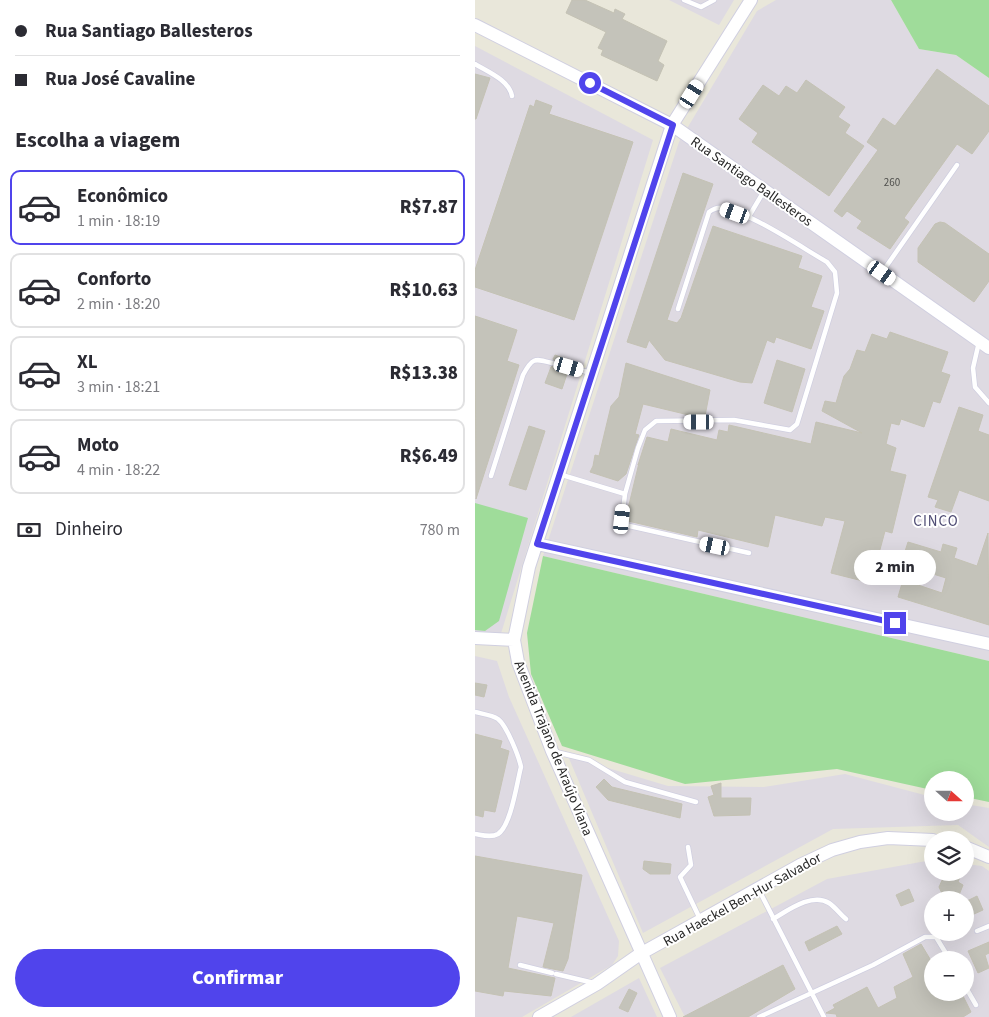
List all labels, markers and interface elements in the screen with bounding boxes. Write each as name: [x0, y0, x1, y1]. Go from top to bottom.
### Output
text: Rua Santiago Ballesteros: [45, 18, 253, 45]
text: Rua José Cavaline: [45, 66, 195, 93]
route start: [579, 72, 601, 94]
car: [677, 77, 706, 111]
text: Escolha a viagem: [15, 124, 180, 156]
street label: Rua Santiago Ballesteros: [686, 132, 817, 232]
house number: 260: [884, 175, 900, 190]
text: Econômico: [77, 183, 168, 210]
icon: car: [17, 185, 62, 230]
text: R$7.87: [400, 194, 458, 221]
car: [718, 201, 751, 225]
text: 1 min · 18:19: [77, 210, 160, 232]
car: [865, 258, 898, 288]
text: Conforto: [77, 266, 151, 293]
icon: car: [17, 268, 62, 313]
text: R$10.63: [390, 277, 458, 304]
text: 2 min · 18:20: [77, 293, 160, 315]
text: XL: [77, 349, 98, 376]
icon: car: [17, 351, 62, 396]
car: [552, 356, 585, 378]
text: R$13.38: [390, 360, 458, 387]
text: 3 min · 18:21: [77, 376, 160, 398]
car: [684, 415, 714, 430]
text: Moto: [77, 432, 119, 459]
icon: car: [17, 434, 62, 479]
text: R$6.49: [400, 443, 458, 470]
text: 4 min · 18:22: [77, 459, 160, 481]
car: [612, 503, 631, 535]
district label: CINCO: [913, 511, 959, 532]
icon: cash: [15, 516, 43, 544]
text: Dinheiro: [55, 516, 123, 543]
text: 780 m: [420, 519, 460, 541]
car: [698, 536, 731, 556]
callout: 2 min: [854, 550, 936, 586]
text: 2 min: [875, 556, 915, 578]
route end: [884, 612, 906, 634]
street label: Avenida Trajano de Araújo Viana: [509, 658, 597, 839]
north arrow: [924, 771, 974, 821]
map controls: [924, 771, 974, 1001]
button: layers: [924, 831, 974, 881]
street label: Rua Haeckel Ben-Hur Salvador: [660, 848, 825, 952]
button: +: [924, 891, 974, 941]
button: Confirmar: [15, 949, 460, 1007]
button: −: [924, 951, 974, 1001]

